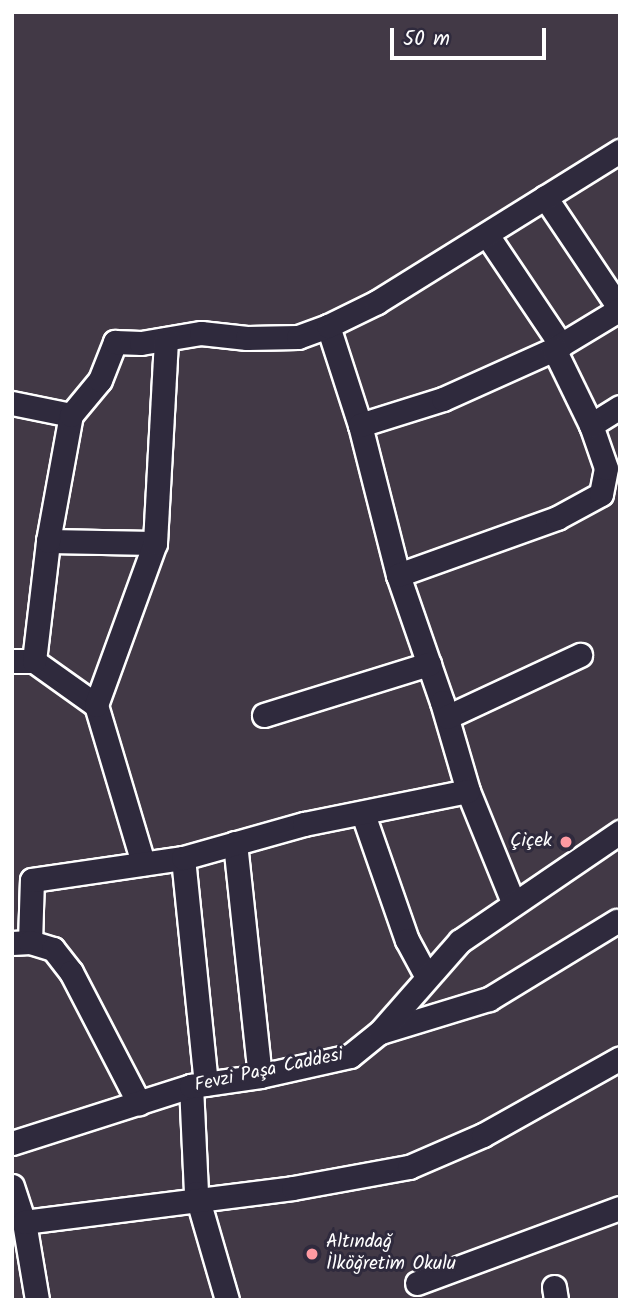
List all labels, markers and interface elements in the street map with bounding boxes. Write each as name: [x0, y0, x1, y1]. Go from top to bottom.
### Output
scale bar: [394, 14, 550, 58]
text: 50 m: [403, 23, 450, 56]
place label: Çiçek: [510, 831, 552, 853]
marker: Çiçek: [558, 834, 574, 850]
street label: Fevzi Paşa Caddesi: [193, 1044, 345, 1098]
place label: Altındağ İlköğretim Okulu: [326, 1232, 456, 1276]
marker: Altındağ İlköğretim Okulu: [304, 1246, 320, 1262]

